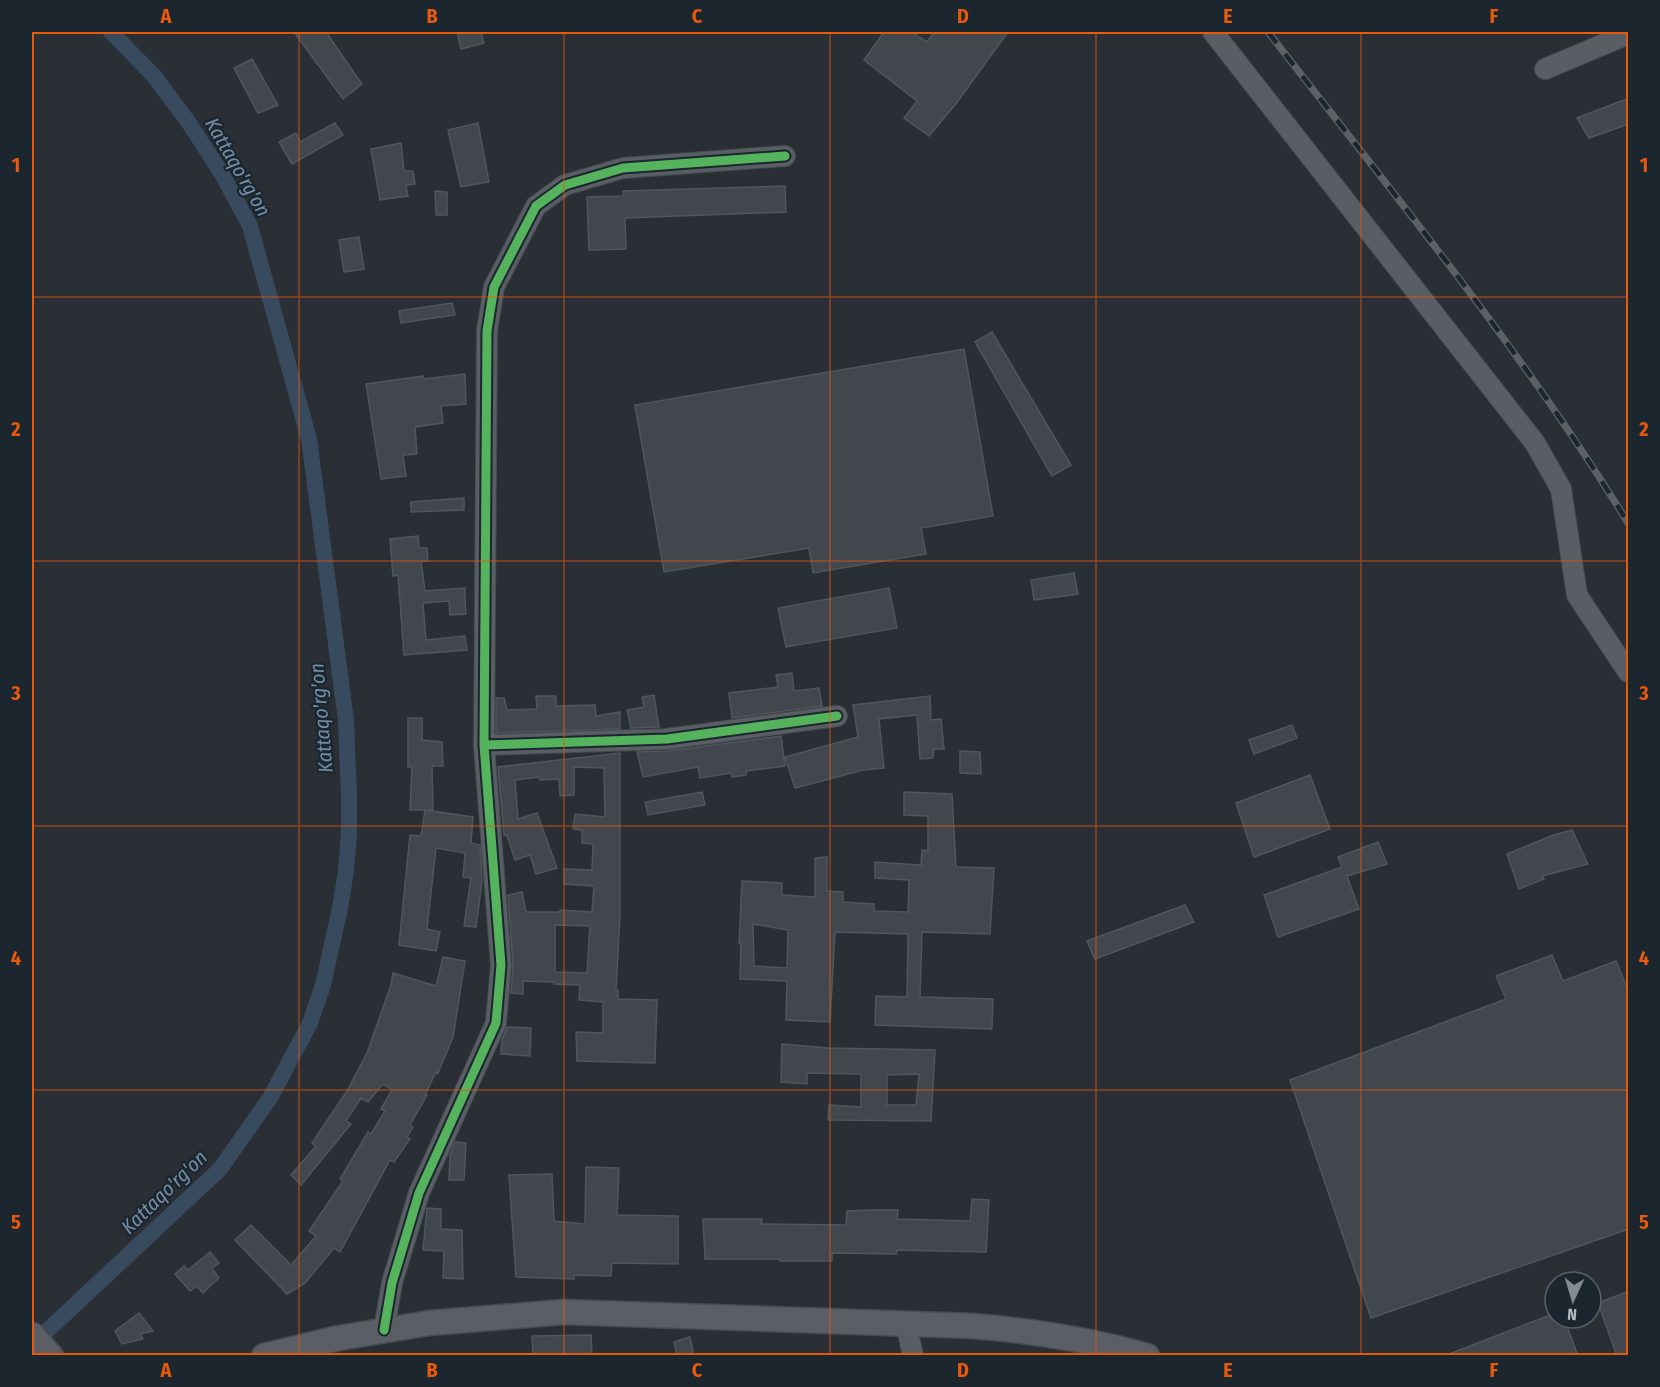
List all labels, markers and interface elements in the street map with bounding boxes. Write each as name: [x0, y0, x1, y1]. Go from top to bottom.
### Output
text: A: [160, 4, 173, 28]
text: B: [426, 4, 438, 28]
text: C: [692, 4, 703, 28]
text: D: [957, 4, 969, 28]
text: E: [1223, 4, 1233, 28]
text: F: [1490, 4, 1499, 28]
water label: Kattaqo'rg'on: [200, 113, 276, 221]
text: 1: [12, 153, 20, 177]
text: 1: [1640, 153, 1648, 177]
text: 2: [10, 417, 21, 441]
text: 2: [1638, 417, 1649, 441]
water label: Kattaqo'rg'on: [304, 662, 338, 774]
text: 3: [10, 681, 21, 705]
text: 3: [1638, 681, 1649, 705]
text: 4: [11, 946, 21, 970]
text: 4: [1639, 946, 1649, 970]
water label: Kattaqo'rg'on: [116, 1145, 212, 1239]
text: 5: [11, 1210, 21, 1234]
text: 5: [1639, 1210, 1649, 1234]
north arrow: [1543, 1270, 1603, 1330]
text: N: [1567, 1305, 1577, 1324]
text: A: [160, 1358, 173, 1382]
text: B: [426, 1358, 438, 1382]
text: C: [692, 1358, 703, 1382]
text: D: [957, 1358, 969, 1382]
text: E: [1223, 1358, 1233, 1382]
text: F: [1490, 1358, 1499, 1382]

